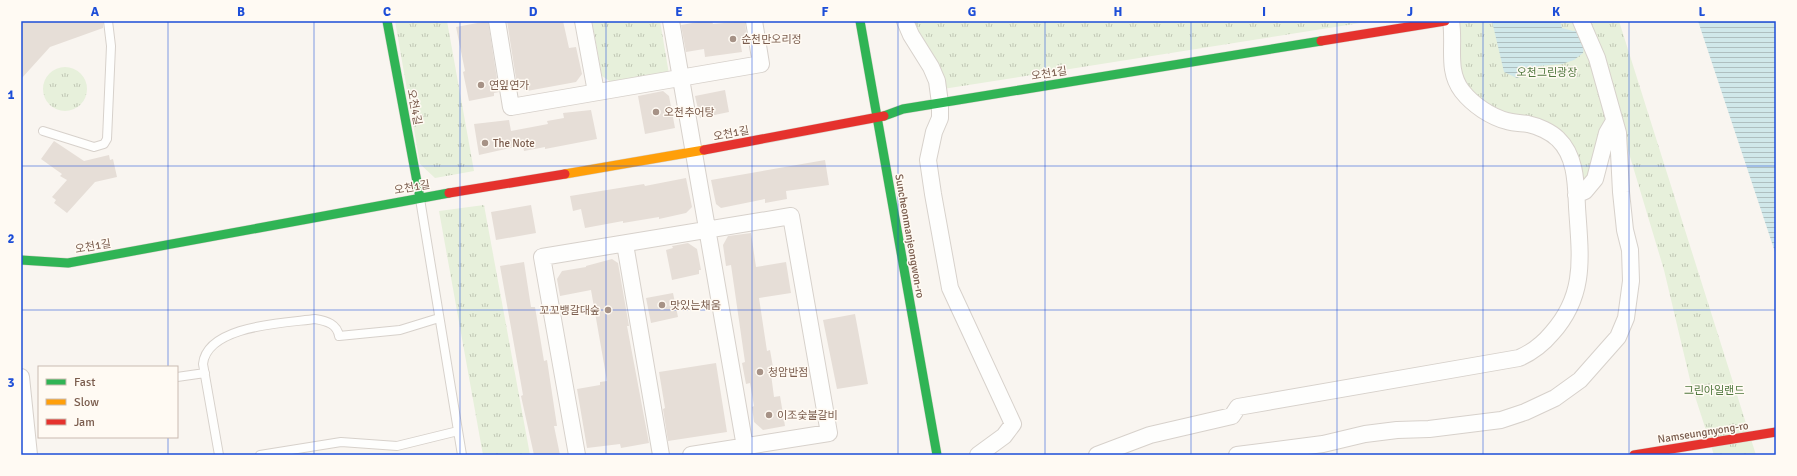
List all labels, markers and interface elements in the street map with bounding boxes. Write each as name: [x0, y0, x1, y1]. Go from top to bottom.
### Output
text: A: [91, 4, 100, 20]
text: B: [237, 4, 245, 20]
text: C: [383, 4, 391, 20]
text: D: [529, 4, 538, 20]
text: E: [675, 4, 683, 20]
text: F: [822, 4, 829, 20]
text: G: [968, 4, 976, 20]
text: H: [1114, 4, 1122, 20]
text: I: [1262, 4, 1266, 20]
text: J: [1407, 4, 1413, 20]
text: K: [1552, 4, 1560, 20]
text: L: [1699, 4, 1706, 20]
place label: 순천만오리정: [741, 33, 802, 46]
marker: 순천만오리정: [728, 34, 738, 44]
street label: 오천1길: [1030, 64, 1068, 83]
park label: 오천그린광장: [1517, 66, 1577, 79]
place label: 연잎연가: [489, 79, 529, 92]
marker: 연잎연가: [476, 80, 486, 90]
text: 1: [7, 87, 15, 103]
street label: 오천4길: [405, 88, 424, 126]
place label: 오천추어탕: [664, 106, 715, 119]
marker: 오천추어탕: [651, 107, 661, 117]
street label: 오천1길: [712, 124, 750, 143]
place label: The Note: [493, 137, 535, 150]
marker: The Note: [480, 138, 490, 148]
street label: Suncheonmanjeongwon-ro: [892, 173, 927, 299]
street label: 오천1길: [393, 178, 431, 197]
text: 2: [7, 231, 15, 247]
street label: 오천1길: [74, 237, 112, 256]
place label: 맛있는채움: [670, 299, 721, 312]
marker: 맛있는채움: [657, 300, 667, 310]
place label: 꼬꼬뱅갈대숲: [539, 304, 600, 317]
marker: 꼬꼬뱅갈대숲: [603, 305, 613, 315]
legend: [38, 366, 178, 438]
place label: 청암반점: [768, 366, 808, 379]
marker: 청암반점: [755, 367, 765, 377]
text: 3: [7, 375, 15, 391]
text: Fast: [74, 375, 95, 390]
park label: 그린아일랜드: [1684, 384, 1744, 397]
text: Slow: [74, 395, 99, 410]
place label: 이조숯불갈비: [777, 409, 838, 422]
marker: 이조숯불갈비: [764, 410, 774, 420]
text: Jam: [74, 415, 95, 430]
street label: Namseungnyong-ro: [1657, 419, 1750, 446]

